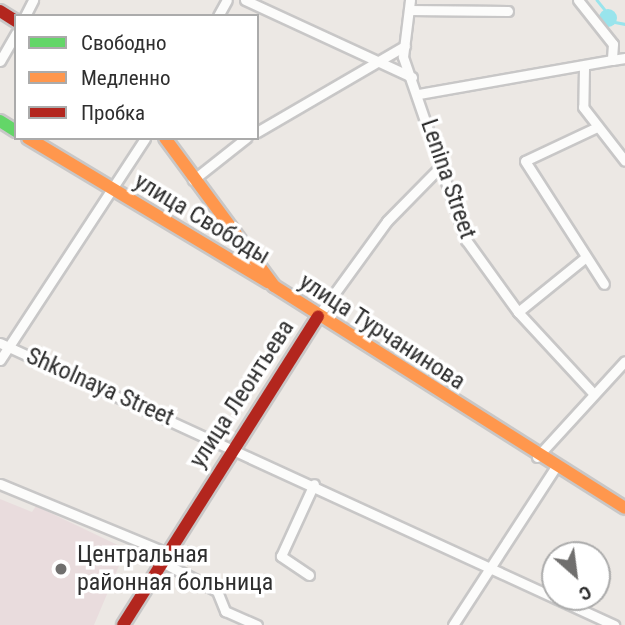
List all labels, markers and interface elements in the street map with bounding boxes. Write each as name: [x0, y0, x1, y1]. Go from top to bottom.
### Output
legend: [14, 14, 259, 140]
text: Свободно: [81, 31, 167, 55]
text: Медленно: [81, 66, 170, 90]
text: Пробка: [81, 101, 145, 125]
street label: Lenina Street: [414, 115, 482, 243]
street label: улица Свободы: [129, 167, 275, 271]
street label: улица Турчанинова: [294, 268, 470, 396]
street label: улица Леонтьева: [184, 315, 300, 473]
street label: Shkolnaya Street: [22, 342, 178, 432]
place label: Центральная районная больница: [77, 541, 273, 597]
north arrow: [541, 541, 611, 611]
marker: Центральная районная больница: [51, 559, 71, 579]
text: С: [575, 581, 595, 606]

